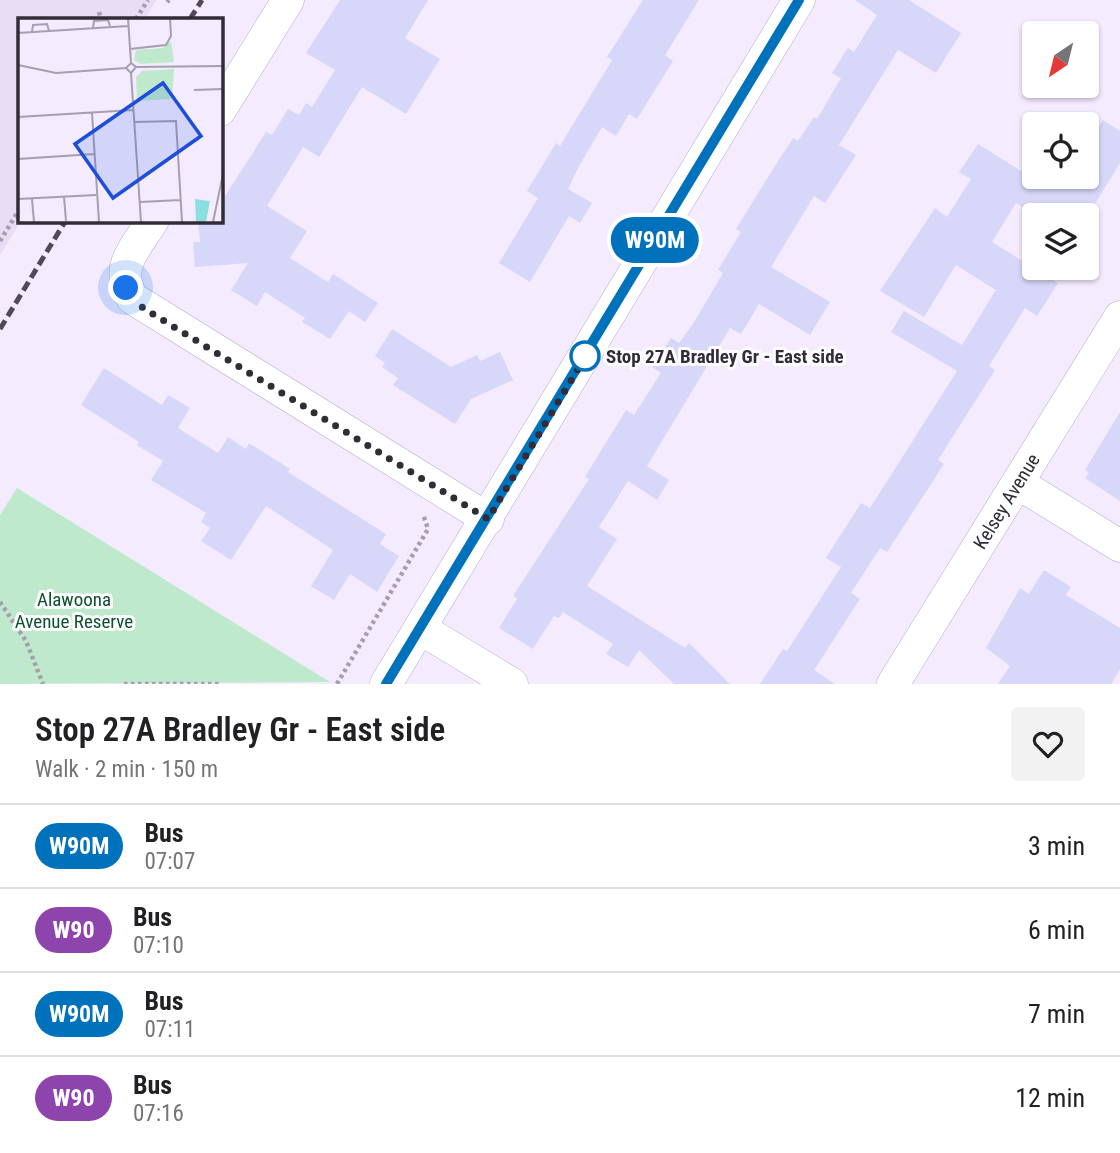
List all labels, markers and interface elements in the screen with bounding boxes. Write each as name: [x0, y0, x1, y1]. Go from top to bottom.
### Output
inset map: [18, 18, 222, 222]
north arrow: [1022, 21, 1099, 98]
map controls: [1022, 21, 1099, 280]
button: locate: [1022, 112, 1099, 189]
button: layers: [1022, 203, 1099, 280]
line badge: W90M: [606, 217, 704, 263]
text: W90M: [625, 226, 685, 254]
your location: [108, 270, 143, 305]
marker: Stop 27A Bradley Gr - East side: [570, 341, 600, 371]
place label: Stop 27A Bradley Gr - East side: [606, 345, 844, 368]
street label: Kelsey Avenue: [968, 449, 1045, 553]
park label: Alawoona Avenue Reserve: [15, 588, 133, 633]
button: heart: [1011, 707, 1085, 781]
text: Stop 27A Bradley Gr - East side: [35, 710, 445, 749]
text: Walk · 2 min · 150 m: [35, 756, 218, 783]
text: Bus: [144, 818, 184, 848]
text: 3 min: [1028, 831, 1085, 861]
text: W90M: [49, 832, 109, 860]
text: 07:07: [144, 848, 195, 875]
text: Bus: [133, 902, 172, 932]
text: 6 min: [1028, 915, 1085, 945]
text: W90: [52, 916, 95, 944]
text: 07:10: [133, 932, 184, 959]
text: Bus: [144, 986, 184, 1016]
text: 7 min: [1028, 999, 1085, 1029]
text: W90M: [49, 1000, 109, 1028]
text: 07:11: [144, 1016, 195, 1043]
text: Bus: [133, 1070, 172, 1100]
text: 12 min: [1015, 1083, 1085, 1113]
text: W90: [52, 1084, 95, 1112]
text: 07:16: [133, 1100, 184, 1127]

